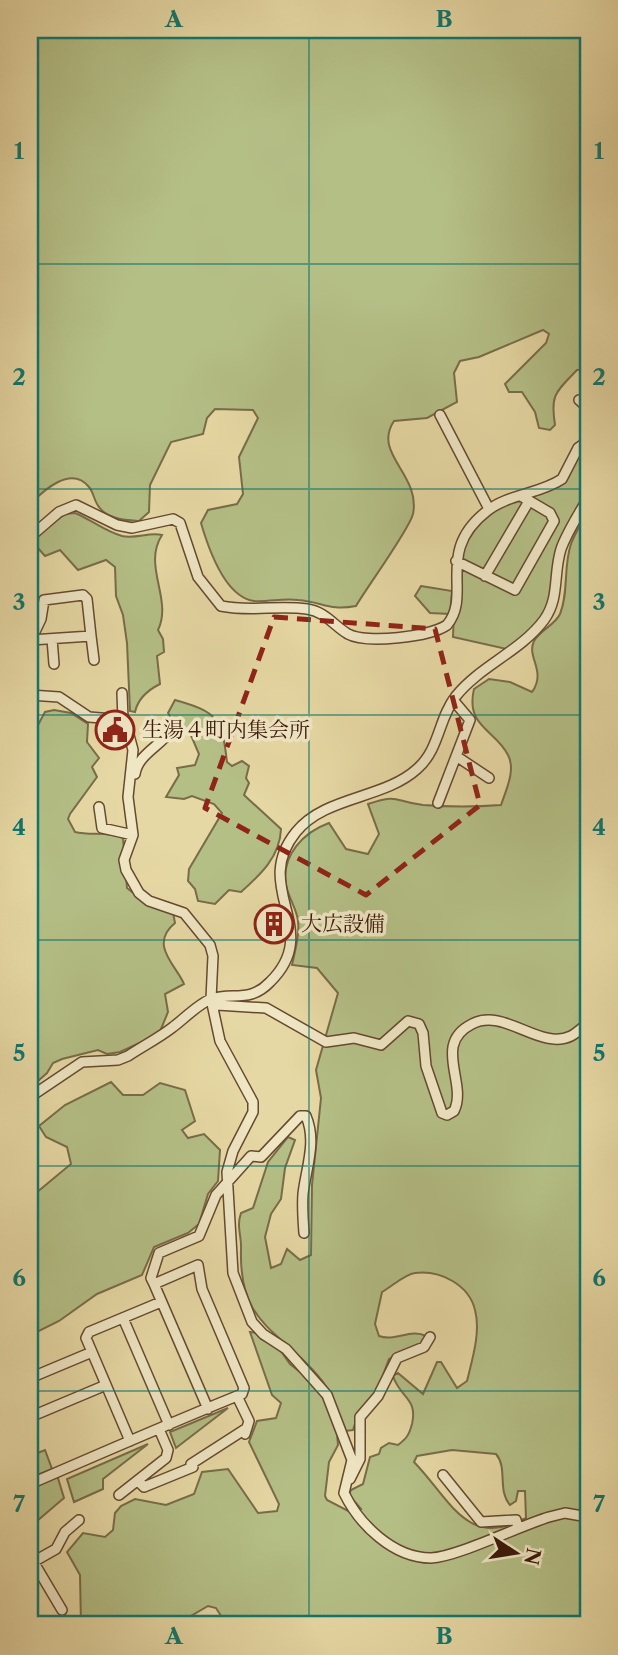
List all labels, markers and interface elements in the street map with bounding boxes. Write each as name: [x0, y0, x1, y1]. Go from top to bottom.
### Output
text: A: [164, 5, 184, 33]
text: B: [435, 5, 453, 33]
text: 1: [14, 137, 25, 165]
text: 1: [594, 137, 605, 165]
text: 2: [12, 363, 26, 391]
text: 2: [592, 363, 606, 391]
text: 3: [13, 588, 26, 616]
text: 3: [593, 588, 606, 616]
public building icon: 生湯４町内集会所: [94, 709, 136, 751]
place label: 生湯４町内集会所: [142, 717, 310, 742]
text: 4: [12, 813, 26, 841]
text: 4: [592, 813, 606, 841]
building icon: 大広設備: [253, 903, 295, 945]
place label: 大広設備: [301, 911, 385, 936]
text: 5: [13, 1039, 25, 1067]
text: 5: [593, 1039, 605, 1067]
text: 6: [12, 1264, 26, 1292]
text: 6: [592, 1264, 606, 1292]
text: 7: [13, 1490, 25, 1518]
text: 7: [593, 1490, 605, 1518]
north arrow: [482, 1518, 552, 1588]
text: N: [519, 1546, 545, 1567]
text: A: [164, 1622, 184, 1650]
text: B: [435, 1622, 453, 1650]

